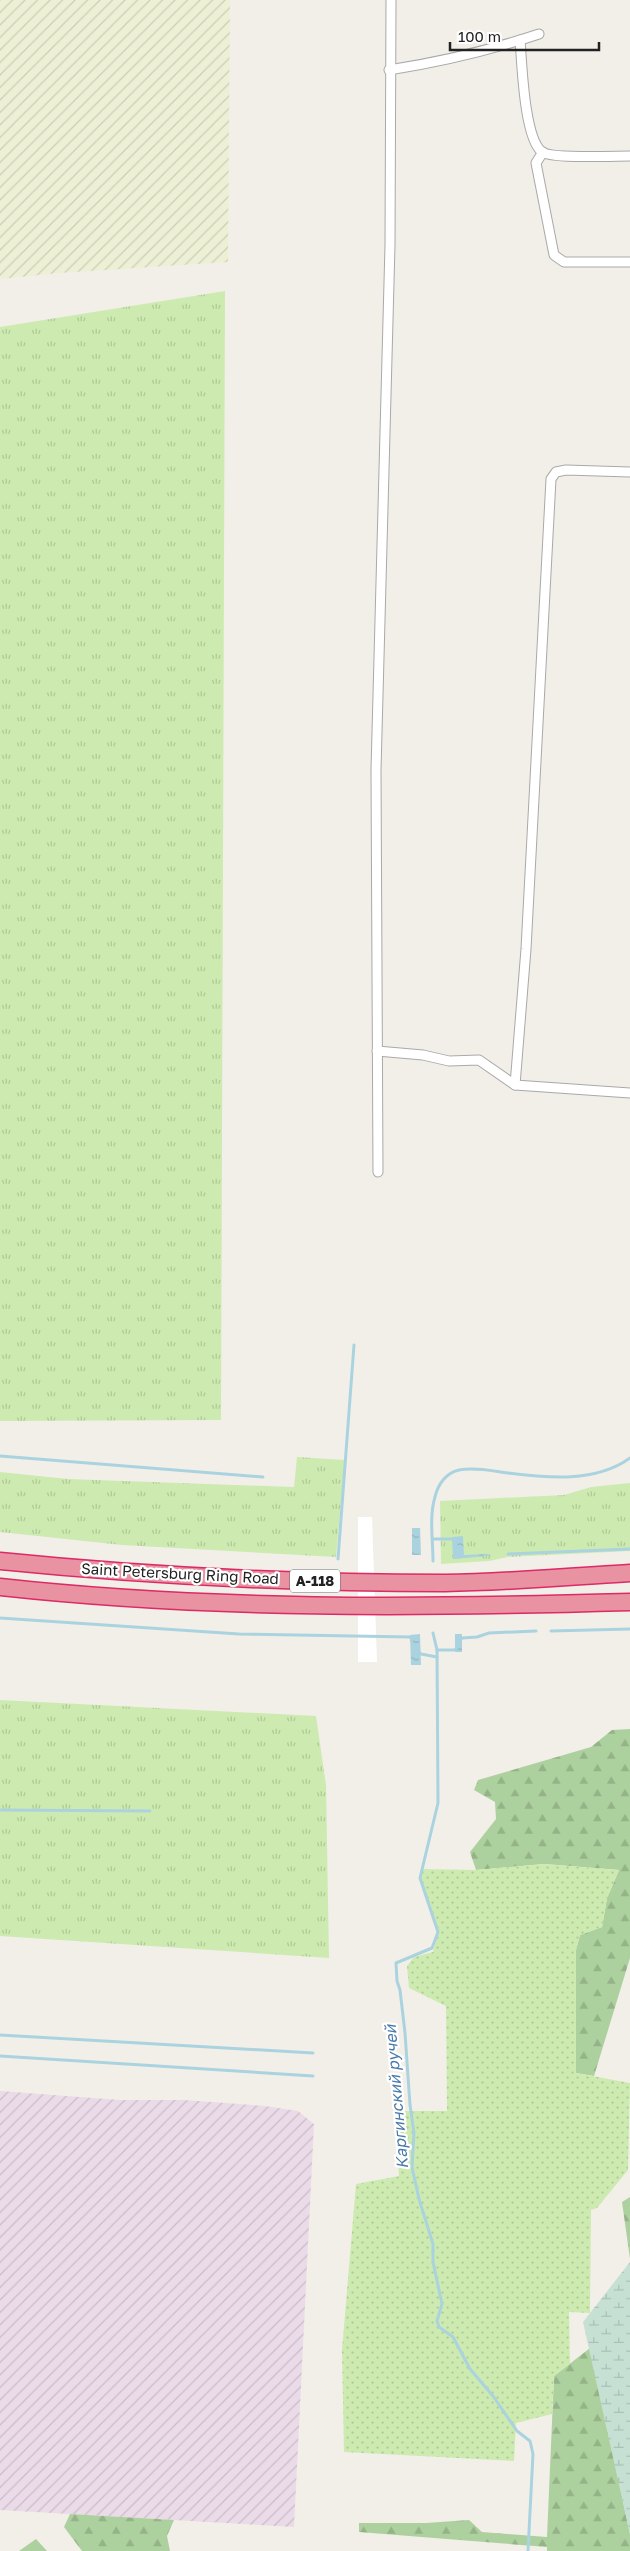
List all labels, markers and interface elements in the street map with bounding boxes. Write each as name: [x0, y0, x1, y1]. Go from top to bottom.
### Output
scale bar: [450, 20, 599, 52]
text: 100 m: [458, 27, 501, 45]
street label: Saint Petersburg Ring Road: [81, 1559, 279, 1587]
road number: А-118: [290, 1570, 340, 1592]
water label: Каргинский ручей: [380, 2023, 412, 2170]

